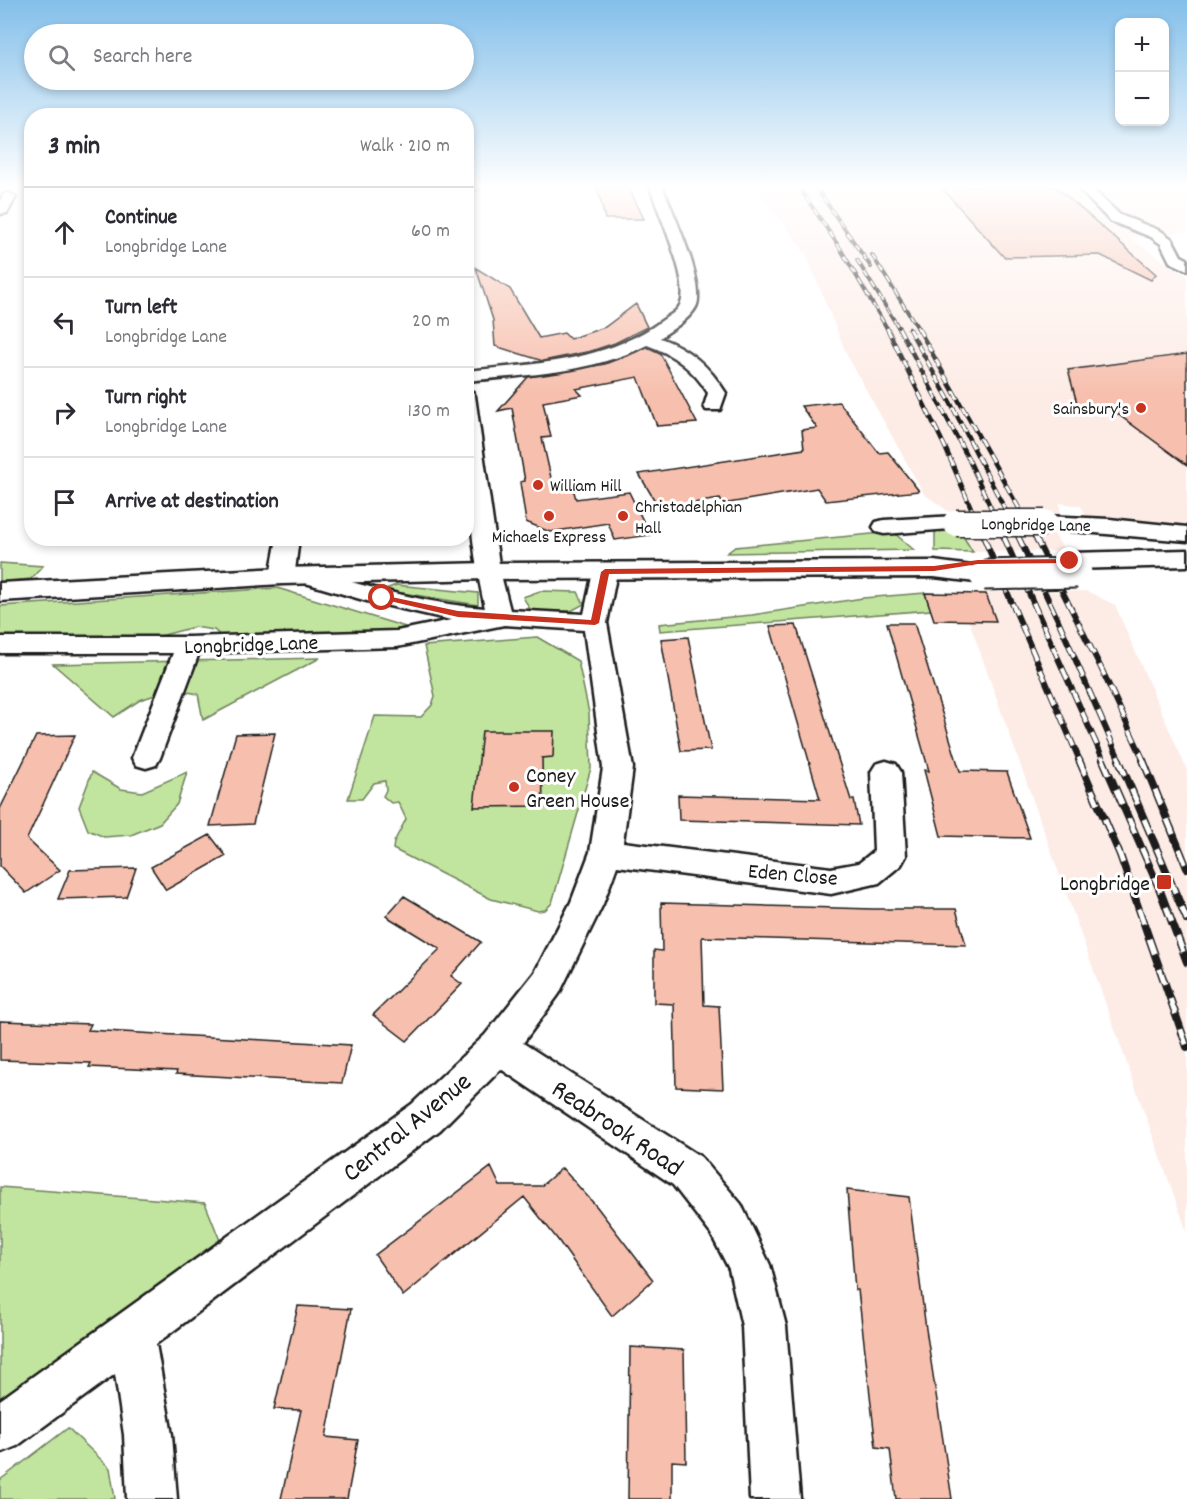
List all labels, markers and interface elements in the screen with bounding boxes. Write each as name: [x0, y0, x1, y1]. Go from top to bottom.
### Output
map controls: [1115, 18, 1169, 126]
button: +: [1115, 18, 1169, 72]
search box: [24, 24, 474, 90]
icon: search: [45, 41, 78, 74]
text: Search here: [93, 42, 192, 73]
button: −: [1115, 72, 1169, 126]
text: 3 min: [48, 129, 100, 166]
text: Walk · 210 m: [360, 133, 450, 161]
text: Continue: [105, 203, 177, 234]
icon: ahead: [48, 216, 81, 249]
text: 60 m: [411, 218, 450, 246]
text: Longbridge Lane: [105, 234, 227, 262]
text: Turn left: [105, 293, 177, 324]
icon: left: [48, 306, 81, 339]
text: 20 m: [412, 308, 450, 336]
text: Longbridge Lane: [105, 324, 227, 352]
text: Turn right: [105, 383, 187, 414]
icon: right: [48, 396, 81, 429]
text: 130 m: [408, 398, 450, 426]
place label: Sainsbury's: [1053, 398, 1129, 423]
marker: Sainsbury's: [1134, 401, 1148, 415]
text: Longbridge Lane: [105, 414, 227, 442]
place label: William Hill: [550, 475, 622, 500]
marker: William Hill: [531, 478, 545, 492]
icon: arrive: [48, 486, 81, 519]
text: Arrive at destination: [105, 487, 279, 518]
place label: Christadelphian Hall: [635, 496, 742, 542]
marker: Michaels Express: [542, 509, 556, 523]
marker: Christadelphian Hall: [616, 509, 630, 523]
street label: Longbridge Lane: [981, 513, 1091, 540]
place label: Michaels Express: [492, 526, 606, 551]
route end: [1056, 547, 1082, 573]
route start: [368, 584, 394, 610]
street label: Longbridge Lane: [184, 629, 319, 664]
place label: Coney Green House: [526, 762, 629, 818]
marker: Coney Green House: [507, 780, 521, 794]
street label: Eden Close: [746, 857, 839, 896]
place label: Longbridge: [1060, 870, 1150, 901]
marker: Longbridge: [1155, 873, 1173, 891]
street label: Central Avenue: [335, 1064, 481, 1193]
street label: Reabrook Road: [542, 1071, 690, 1188]

